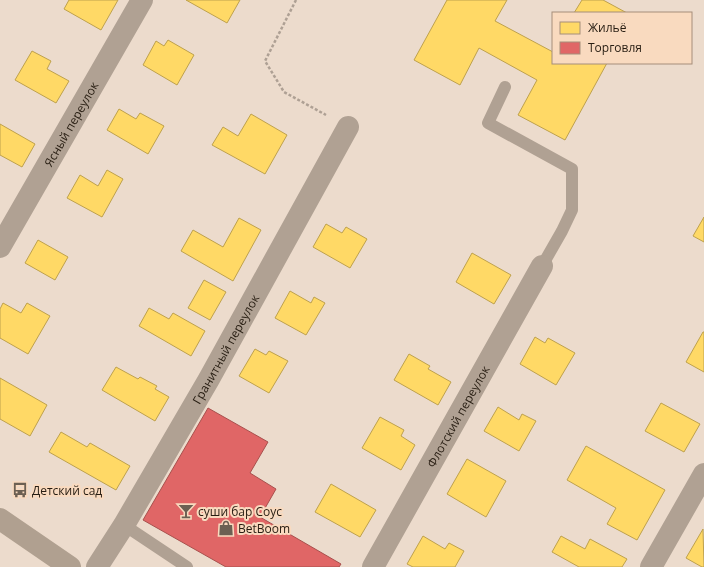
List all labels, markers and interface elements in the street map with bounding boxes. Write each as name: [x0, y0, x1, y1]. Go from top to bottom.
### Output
legend: [552, 12, 692, 64]
text: Жильё: [588, 19, 627, 36]
text: Торговля: [588, 39, 642, 56]
street label: Ясный переулок: [40, 78, 102, 170]
street label: Гранитный переулок: [188, 290, 263, 407]
street label: Флотский переулок: [422, 361, 493, 470]
bus stop icon: Детский сад: [11, 481, 29, 499]
place label: Детский сад: [32, 482, 102, 499]
bar icon: суши бар Соус: [177, 502, 195, 520]
place label: суши бар Соус: [198, 503, 282, 520]
shop icon: BetBoom: [217, 519, 235, 537]
place label: BetBoom: [238, 520, 290, 537]

